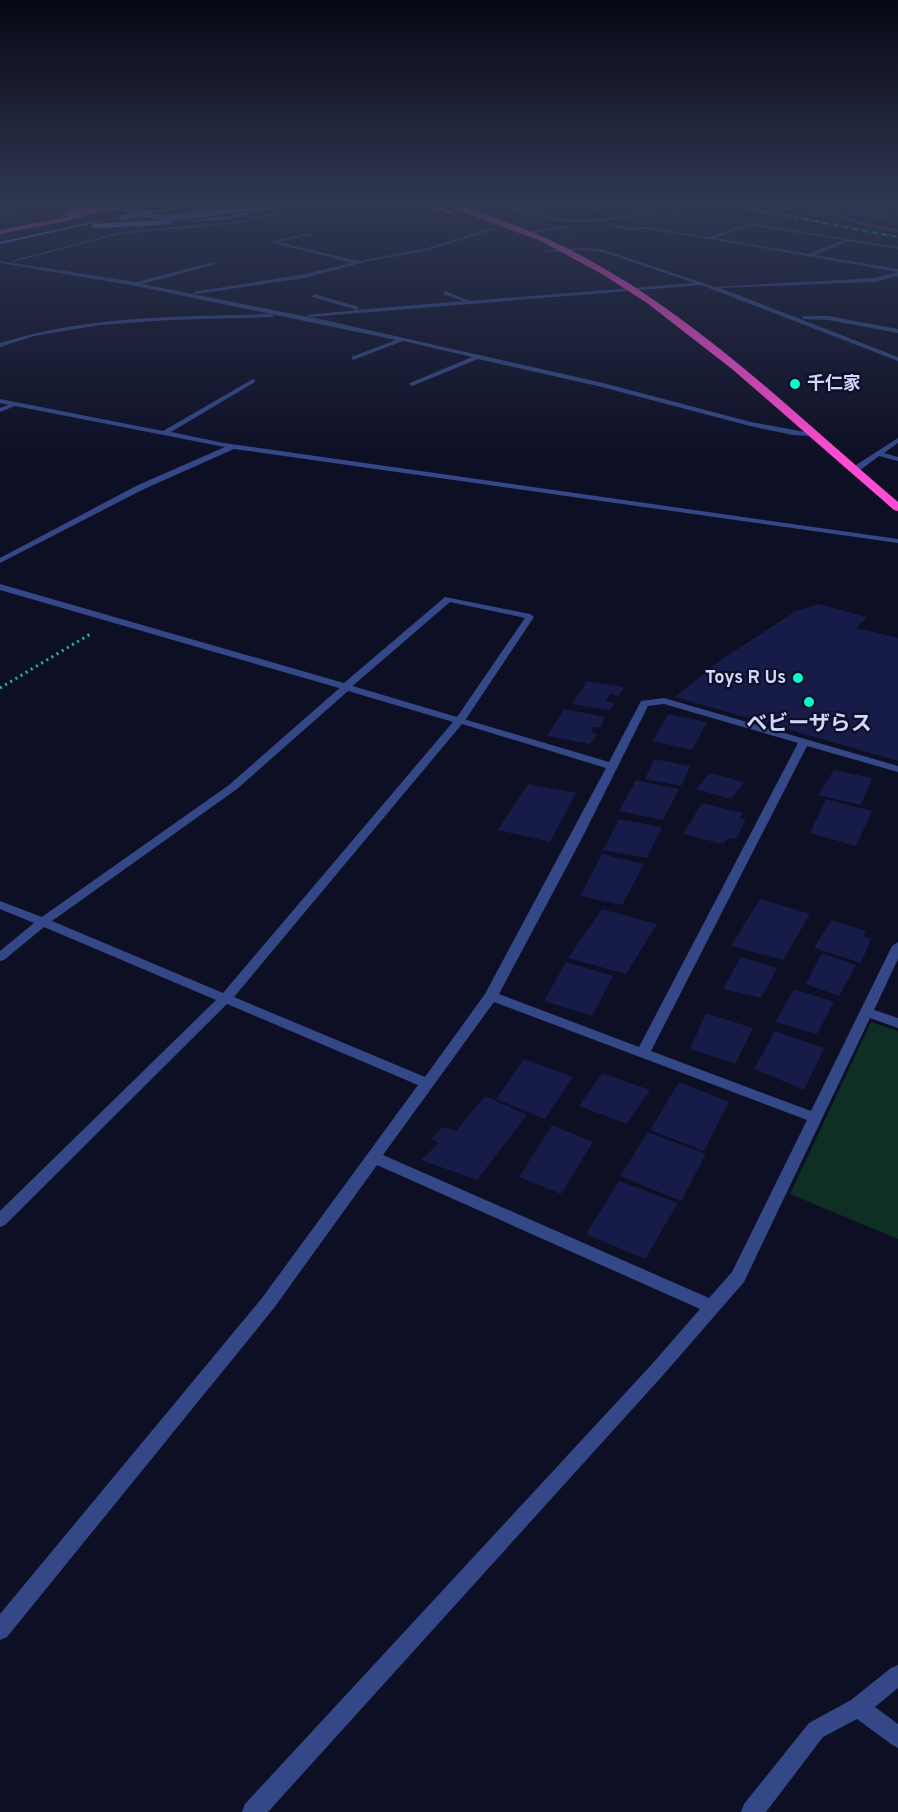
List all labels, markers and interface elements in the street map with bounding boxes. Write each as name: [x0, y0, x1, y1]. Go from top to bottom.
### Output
place label: 千仁家: [807, 373, 861, 396]
marker: 千仁家: [788, 377, 802, 391]
place label: Toys R Us: [705, 667, 786, 690]
marker: Toys R Us: [791, 671, 805, 685]
marker: ベビーザらス: [802, 695, 816, 709]
place label: ベビーザらス: [746, 711, 872, 738]

